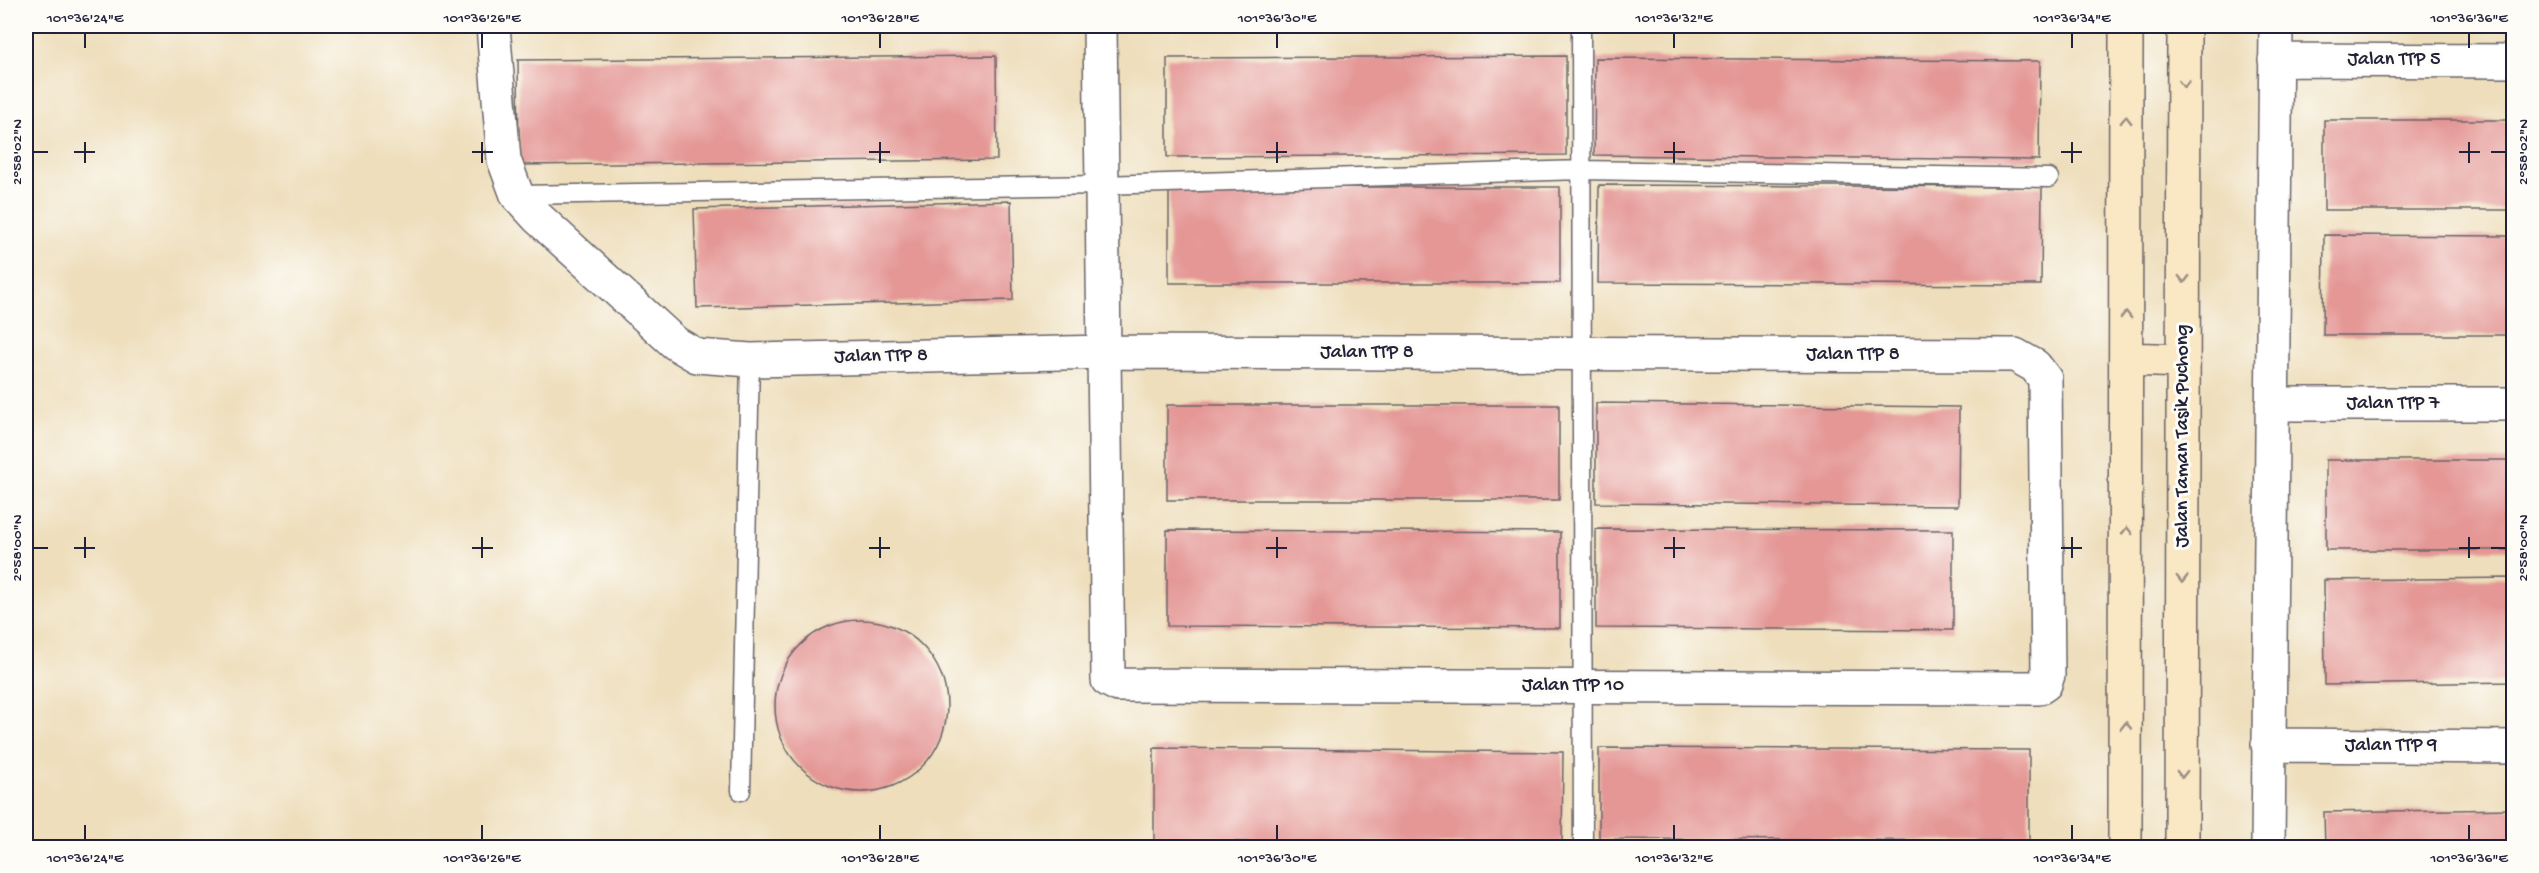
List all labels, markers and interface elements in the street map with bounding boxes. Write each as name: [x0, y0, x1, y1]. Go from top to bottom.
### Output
text: 101°36'24"E: [46, 10, 124, 28]
text: 101°36'26"E: [442, 10, 521, 28]
text: 101°36'28"E: [840, 10, 920, 28]
text: 101°36'30"E: [1237, 10, 1317, 28]
text: 101°36'32"E: [1634, 10, 1713, 28]
text: 101°36'34"E: [2032, 10, 2111, 28]
text: 101°36'36"E: [2429, 10, 2508, 28]
street label: Jalan TTP 5: [2347, 49, 2441, 72]
one-way arrow: [2178, 79, 2190, 88]
one-way arrow: [2120, 116, 2132, 125]
text: 2°58'02"N: [9, 119, 27, 185]
text: 2°58'02"N: [2515, 119, 2533, 185]
one-way arrow: [2178, 274, 2190, 283]
one-way arrow: [2120, 311, 2132, 320]
street label: Jalan Taman Tasik Puchong: [2172, 324, 2195, 548]
street label: Jalan TTP 8: [1320, 342, 1414, 365]
street label: Jalan TTP 8: [1806, 344, 1900, 367]
street label: Jalan TTP 8: [834, 345, 928, 369]
street label: Jalan TTP 7: [2346, 393, 2440, 416]
text: 2°58'00"N: [9, 514, 27, 582]
text: 2°58'00"N: [2515, 514, 2533, 582]
one-way arrow: [2121, 527, 2133, 536]
one-way arrow: [2176, 574, 2188, 583]
street label: Jalan TTP 10: [1522, 675, 1624, 698]
one-way arrow: [2120, 722, 2132, 731]
street label: Jalan TTP 9: [2345, 735, 2437, 758]
one-way arrow: [2176, 769, 2188, 778]
text: 101°36'24"E: [46, 850, 124, 868]
text: 101°36'26"E: [442, 850, 521, 868]
text: 101°36'28"E: [840, 850, 920, 868]
text: 101°36'30"E: [1237, 850, 1317, 868]
text: 101°36'32"E: [1634, 850, 1713, 868]
text: 101°36'34"E: [2032, 850, 2111, 868]
text: 101°36'36"E: [2429, 850, 2508, 868]

